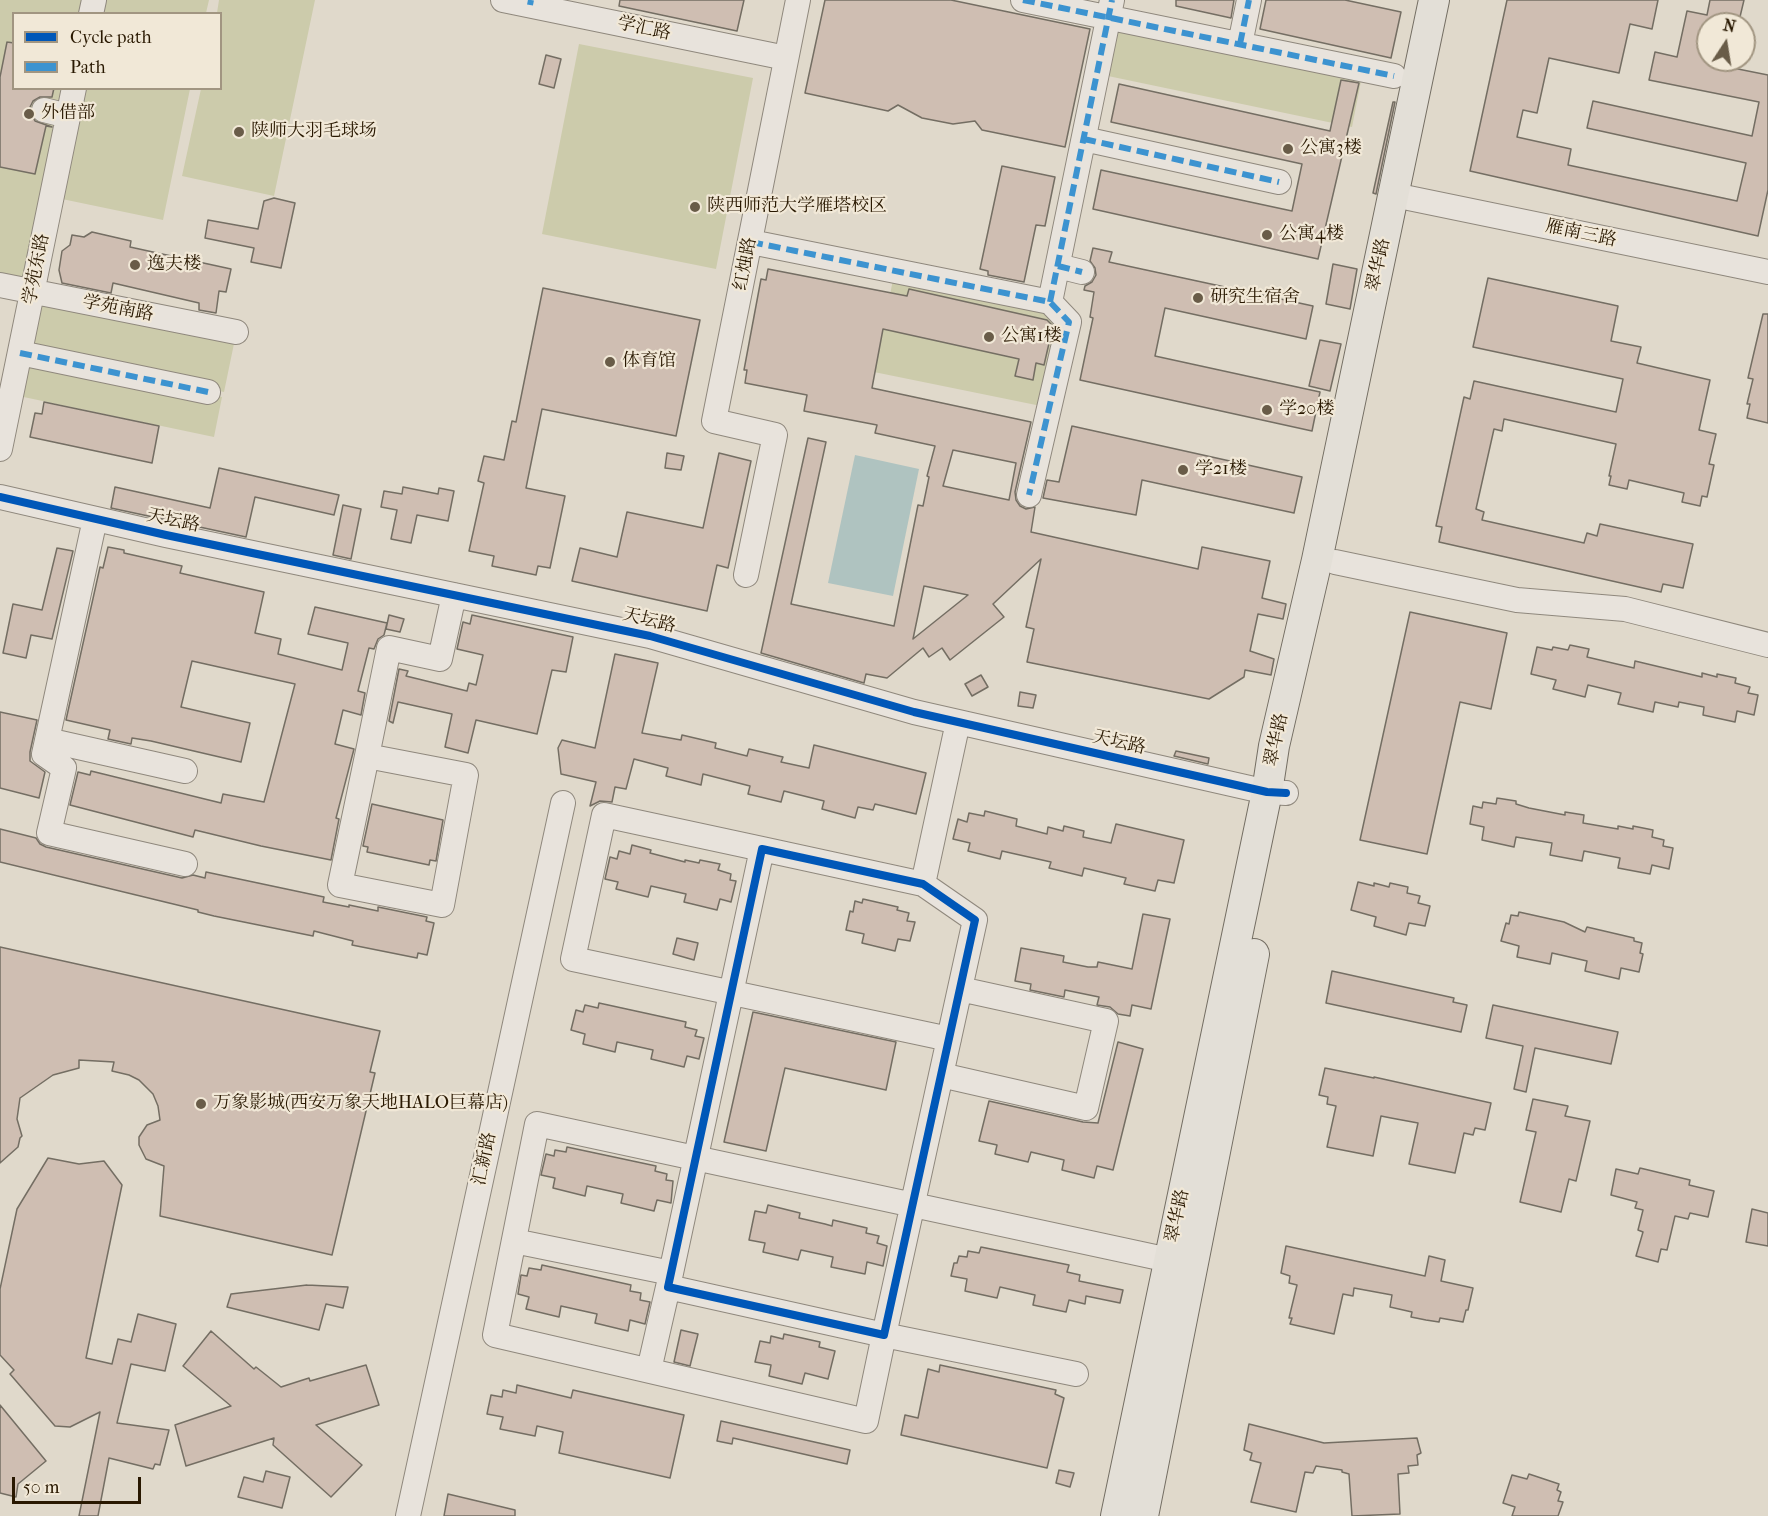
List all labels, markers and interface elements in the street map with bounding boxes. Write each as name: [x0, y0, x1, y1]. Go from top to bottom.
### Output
legend: [12, 12, 222, 90]
north arrow: [1696, 12, 1756, 72]
street label: 学汇路: [615, 13, 673, 45]
text: N: [1722, 15, 1737, 36]
text: Cycle path: [70, 27, 151, 48]
text: Path: [70, 57, 106, 78]
place label: 外借部: [41, 103, 95, 125]
marker: 外借部: [22, 107, 36, 121]
place label: 陕师大羽毛球场: [251, 121, 377, 143]
marker: 陕师大羽毛球场: [232, 125, 246, 139]
place label: 公寓3楼: [1300, 138, 1361, 160]
marker: 公寓3楼: [1281, 142, 1295, 156]
place label: 陕西师范大学雁塔校区: [707, 196, 887, 218]
marker: 陕西师范大学雁塔校区: [688, 200, 702, 214]
street label: 雁南三路: [1544, 216, 1618, 252]
place label: 公寓4楼: [1279, 224, 1344, 246]
marker: 公寓4楼: [1260, 228, 1274, 242]
street label: 学苑东路: [20, 232, 54, 306]
street label: 红烛路: [730, 235, 762, 293]
street label: 翠华路: [1363, 236, 1395, 294]
place label: 逸夫楼: [147, 254, 201, 276]
marker: 逸夫楼: [128, 258, 142, 272]
place label: 研究生宿舍: [1210, 287, 1300, 309]
marker: 研究生宿舍: [1191, 291, 1205, 305]
street label: 学苑南路: [81, 292, 155, 326]
place label: 公寓1楼: [1001, 326, 1061, 348]
marker: 公寓1楼: [982, 330, 996, 344]
place label: 体育馆: [622, 351, 676, 373]
marker: 体育馆: [603, 355, 617, 369]
place label: 学20楼: [1279, 399, 1334, 421]
marker: 学20楼: [1260, 403, 1274, 417]
place label: 学21楼: [1195, 459, 1247, 481]
marker: 学21楼: [1176, 463, 1190, 477]
street label: 天坛路: [144, 505, 202, 537]
street label: 天坛路: [620, 604, 678, 638]
street label: 翠华路: [1261, 711, 1293, 769]
street label: 天坛路: [1090, 726, 1148, 760]
place label: 万象影城(西安万象天地HALO巨幕店): [213, 1093, 508, 1115]
marker: 万象影城(西安万象天地HALO巨幕店): [194, 1097, 208, 1111]
street label: 汇新路: [469, 1130, 501, 1188]
street label: 翠华路: [1162, 1187, 1194, 1245]
scale bar: [15, 1465, 144, 1503]
text: 50 m: [23, 1477, 59, 1498]

